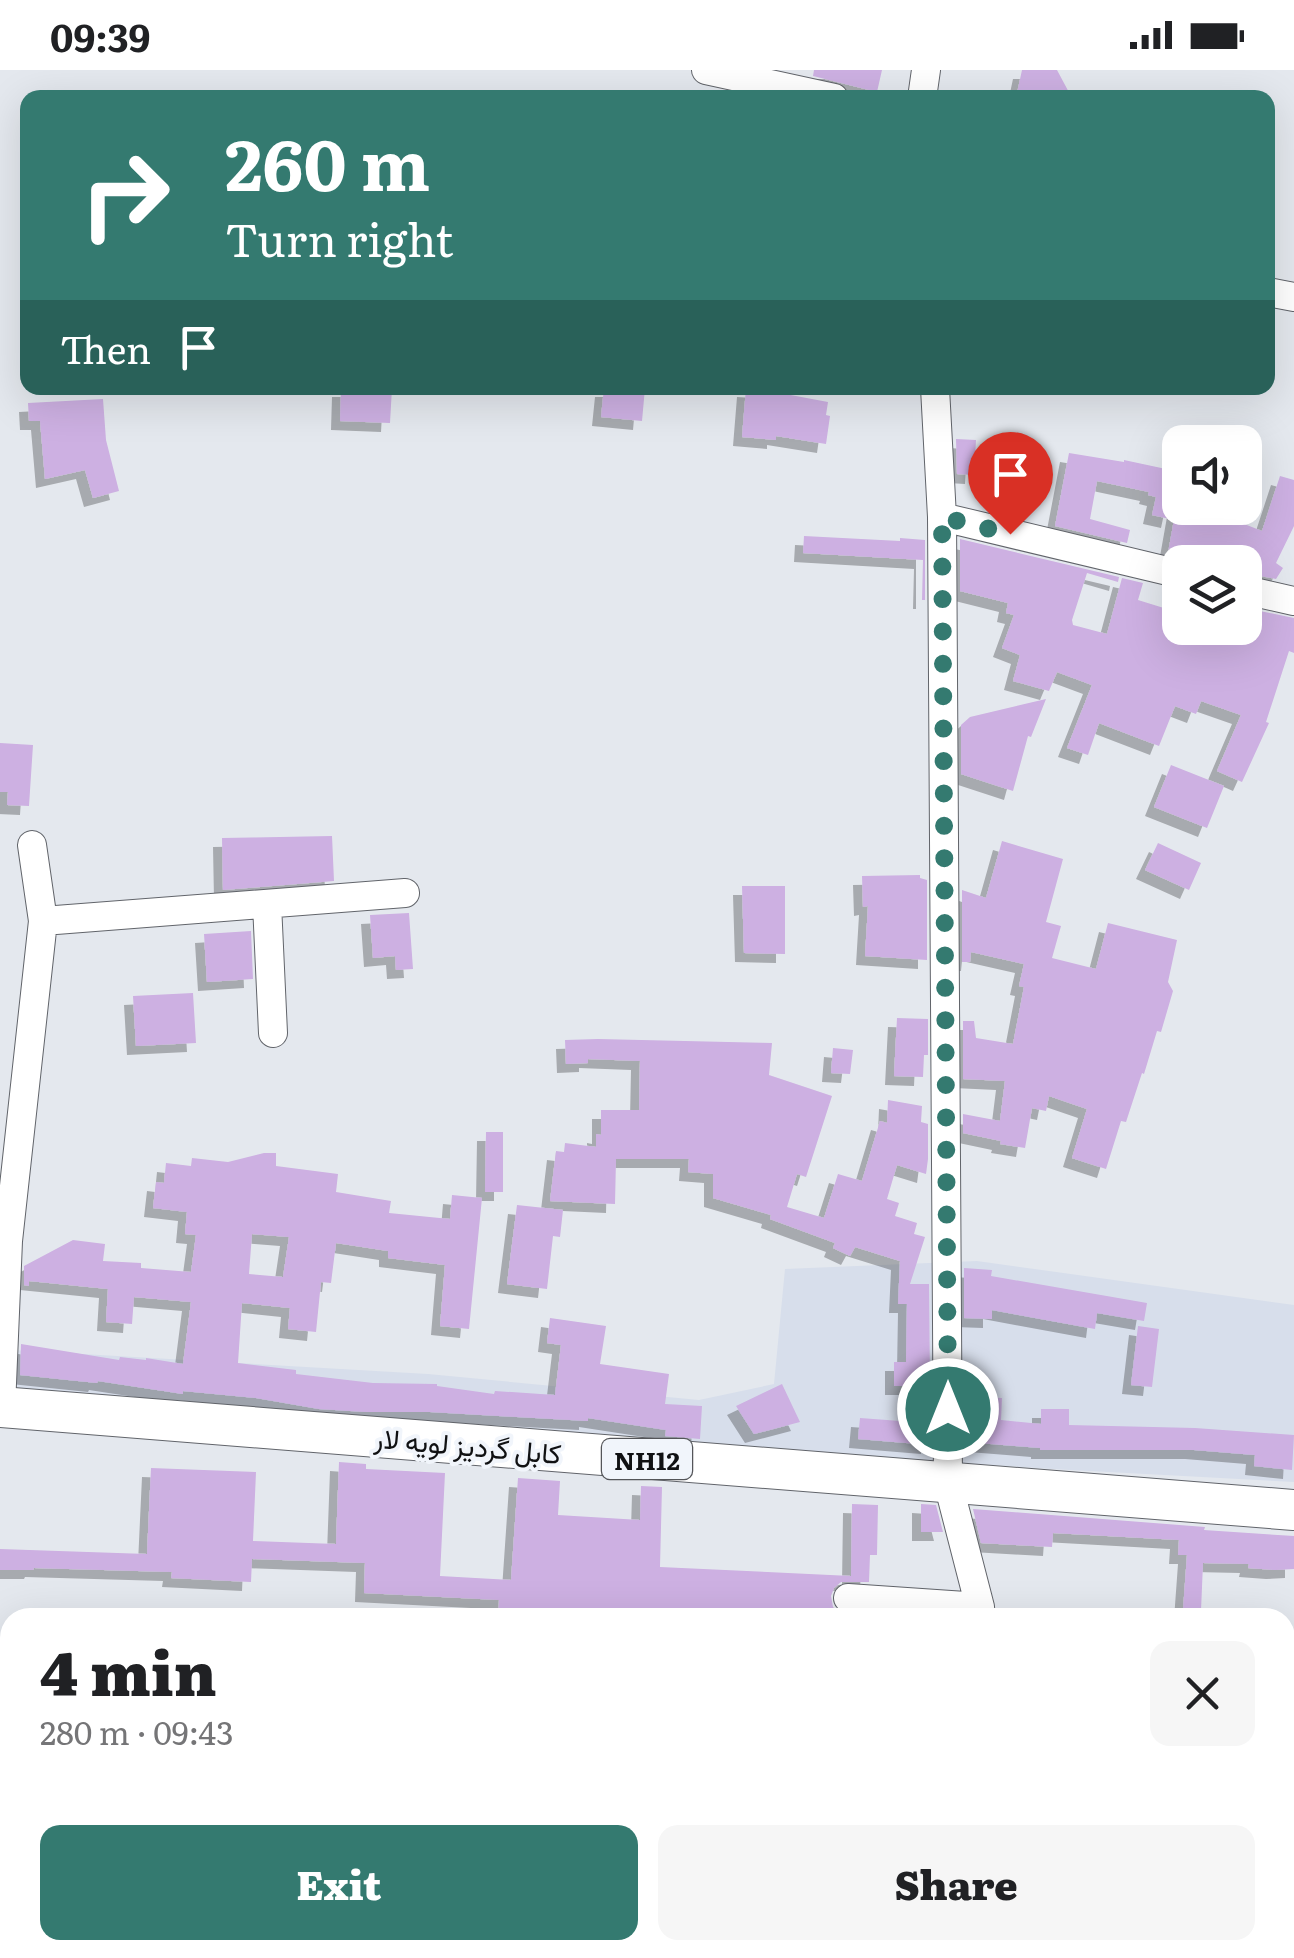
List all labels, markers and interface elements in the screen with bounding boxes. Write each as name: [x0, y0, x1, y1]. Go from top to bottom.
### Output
text: 09:39: [50, 7, 151, 64]
text: 260 m: [225, 109, 430, 213]
icon: right: [60, 130, 190, 260]
text: Turn right: [225, 204, 453, 271]
text: Then: [60, 319, 151, 376]
icon: arrive: [171, 320, 226, 375]
map controls: [1162, 425, 1262, 645]
button: sound: [1162, 425, 1262, 525]
pin: [968, 432, 1053, 535]
icon: arrive: [983, 447, 1038, 502]
button: layers: [1162, 545, 1262, 645]
position arrow: [896, 1357, 1000, 1461]
street label: کابل گردیز لویه لار: [372, 1415, 563, 1473]
road number: NH12: [602, 1439, 692, 1479]
text: 4 min: [40, 1625, 217, 1714]
button: close: [1150, 1641, 1255, 1746]
text: 280 m · 09:43: [40, 1707, 233, 1755]
button: Exit: [40, 1825, 638, 1940]
button: Share: [658, 1825, 1255, 1940]

